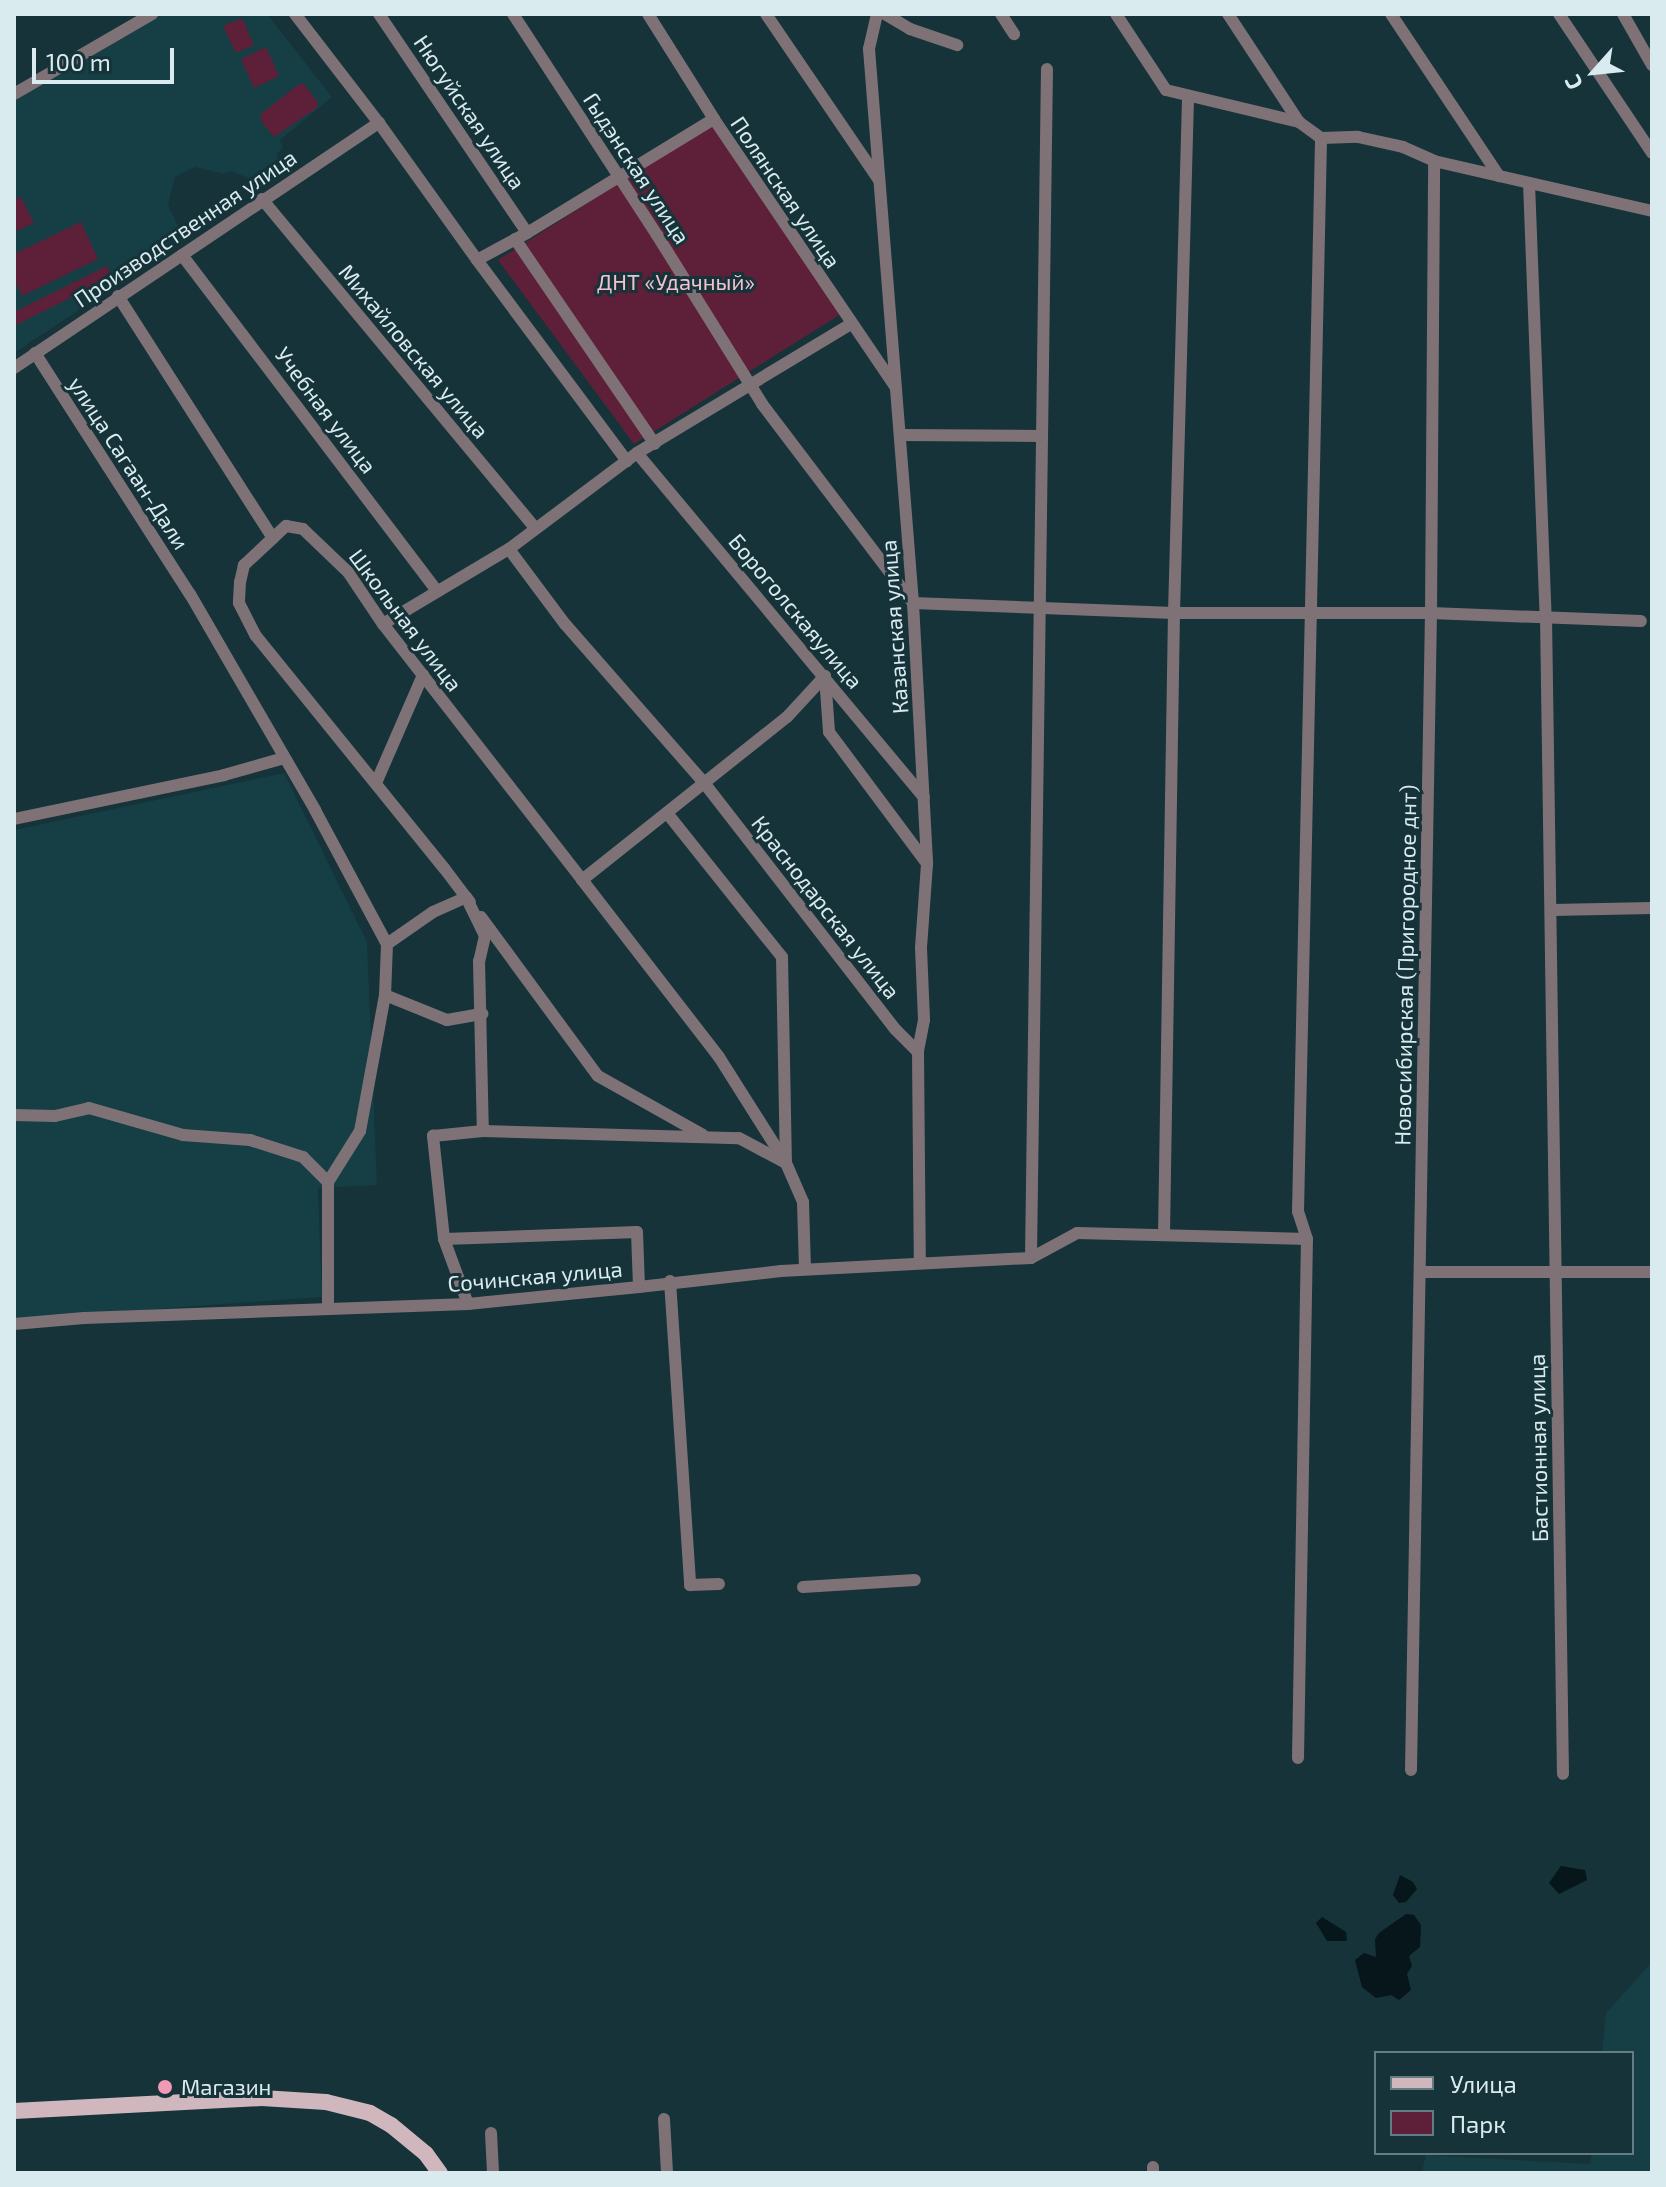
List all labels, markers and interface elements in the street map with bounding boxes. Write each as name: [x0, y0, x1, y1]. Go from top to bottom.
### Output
street label: Нюгуйская улица: [409, 30, 531, 194]
scale bar: [36, 32, 178, 82]
north arrow: [1554, 32, 1634, 112]
text: 100 m: [46, 47, 111, 76]
text: С: [1558, 71, 1587, 95]
street label: Гыдэнская улица: [578, 87, 696, 249]
street label: Полянская улица: [725, 111, 847, 273]
street label: Производственная улица: [69, 144, 301, 312]
street label: Михайловская улица: [333, 259, 495, 443]
park label: ДНТ «Удачный»: [597, 269, 755, 295]
street label: Учебная улица: [270, 342, 382, 478]
street label: улица Сагаан-Дали: [63, 372, 195, 554]
street label: Бороголскаяулица: [724, 528, 868, 694]
street label: Казанская улица: [875, 539, 913, 715]
street label: Школьная улица: [344, 544, 468, 696]
street label: Новосибирская (Пригородное днт): [1389, 784, 1421, 1146]
street label: Краснодарская улица: [746, 810, 906, 1004]
street label: Сочинская улица: [446, 1255, 624, 1297]
street label: Бастионная улица: [1523, 1354, 1553, 1542]
legend: [1374, 2051, 1634, 2155]
text: Улица: [1450, 2069, 1517, 2098]
place label: Магазин: [181, 2074, 271, 2100]
marker: Магазин: [156, 2078, 174, 2096]
text: Парк: [1450, 2109, 1506, 2138]

